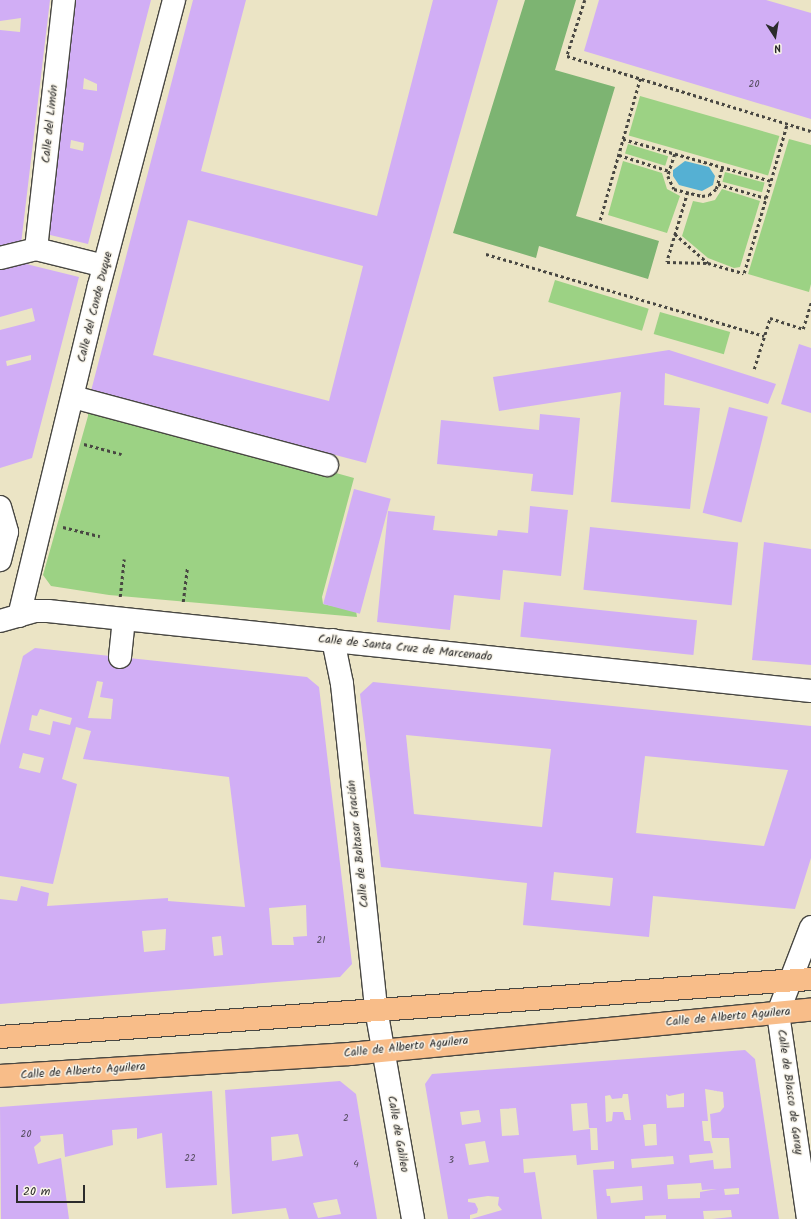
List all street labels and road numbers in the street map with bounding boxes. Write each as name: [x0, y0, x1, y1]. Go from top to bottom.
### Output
street label: Calle del Limón: [39, 84, 61, 164]
street label: Calle del Conde Duque: [74, 250, 116, 364]
street label: Calle de Santa Cruz de Marcenado: [317, 632, 493, 664]
street label: Calle de Baltasar Gracián: [344, 779, 372, 909]
street label: Calle de Alberto Aguilera: [665, 1004, 791, 1030]
street label: Calle de Blasco de Garay: [774, 1028, 806, 1156]
street label: Calle de Alberto Aguilera: [343, 1033, 469, 1061]
street label: Calle de Alberto Aguilera: [20, 1059, 146, 1083]
street label: Calle de Galileo: [384, 1095, 412, 1173]

